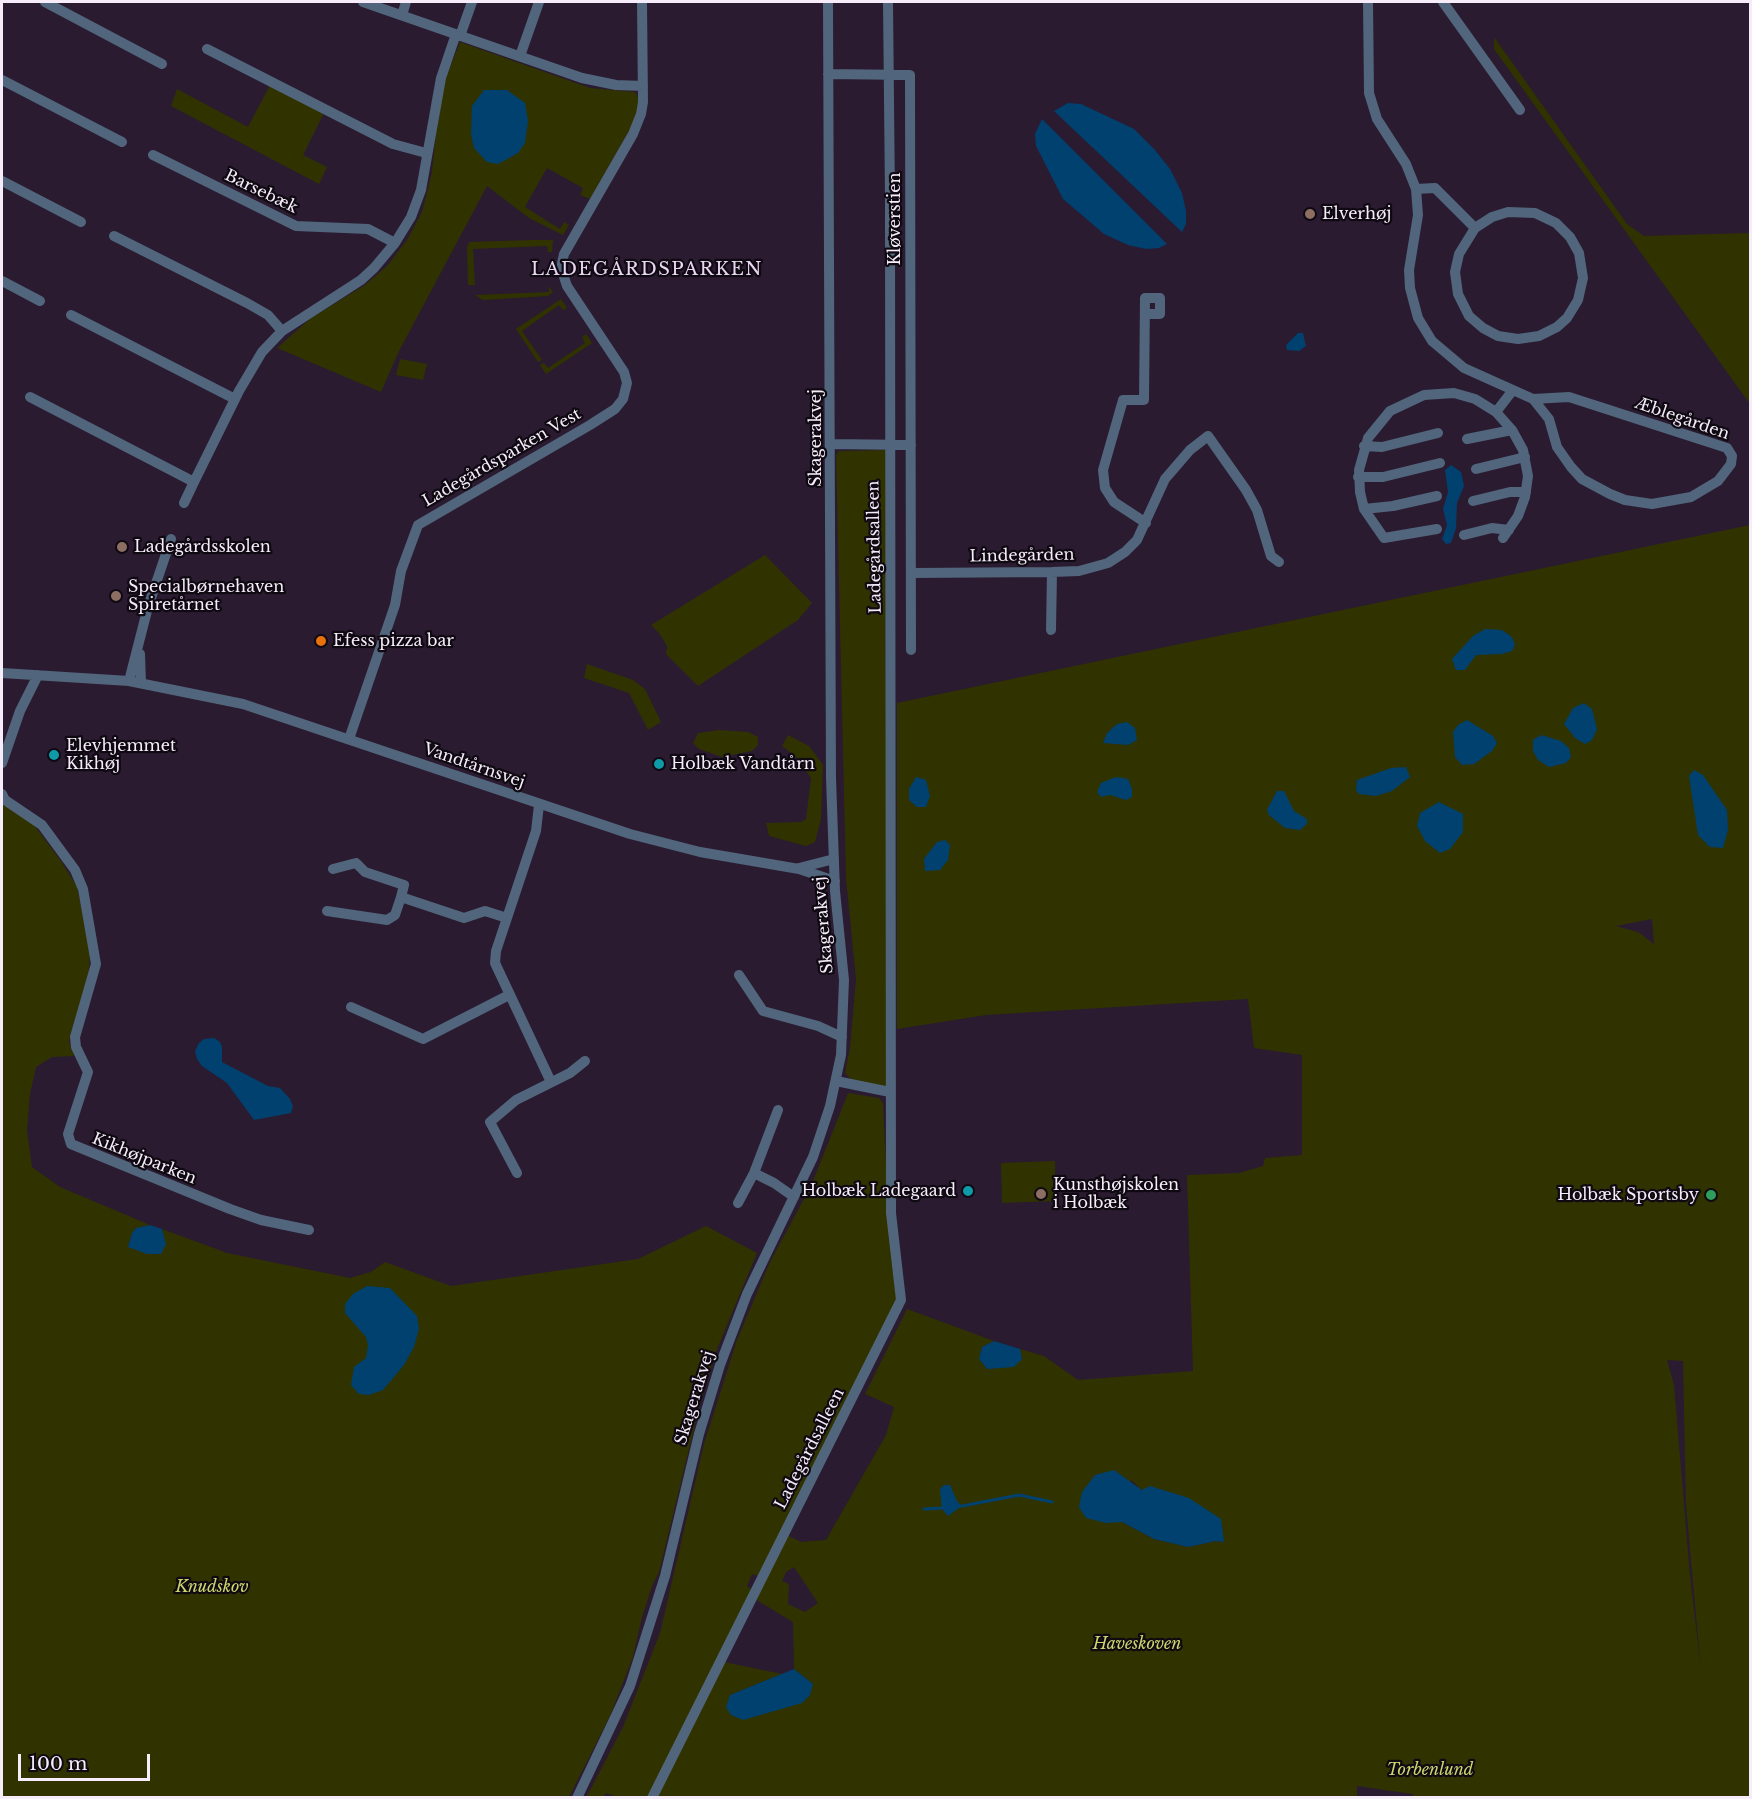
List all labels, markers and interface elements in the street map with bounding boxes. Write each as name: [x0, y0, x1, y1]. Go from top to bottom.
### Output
street label: Barsebæk: [221, 166, 301, 218]
street label: Kløverstien: [885, 173, 905, 265]
place label: Elverhøj: [1322, 204, 1391, 224]
marker: Elverhøj: [1303, 207, 1317, 221]
district label: LADEGÅRDSPARKEN: [531, 259, 763, 281]
street label: Skagerakvej: [806, 389, 826, 487]
street label: Æblegården: [1632, 394, 1732, 444]
street label: Ladegårdsparken Vest: [419, 405, 585, 511]
street label: Ladegårdsalleen: [864, 480, 886, 614]
place label: Ladegårdsskolen: [134, 537, 271, 557]
marker: Ladegårdsskolen: [115, 540, 129, 554]
street label: Lindegården: [969, 545, 1075, 567]
place label: Specialbørnehaven Spiretårnet: [128, 577, 284, 615]
marker: Specialbørnehaven Spiretårnet: [109, 589, 123, 603]
place label: Efess pizza bar: [333, 631, 454, 651]
marker: Efess pizza bar: [314, 634, 328, 648]
place label: Elevhjemmet Kikhøj: [66, 736, 176, 774]
street label: Vandtårnsvej: [421, 740, 527, 792]
marker: Elevhjemmet Kikhøj: [47, 748, 61, 762]
place label: Holbæk Vandtårn: [671, 754, 815, 774]
marker: Holbæk Vandtårn: [652, 757, 666, 771]
street label: Skagerakvej: [810, 876, 838, 974]
street label: Kikhøjparken: [89, 1129, 199, 1189]
place label: Kunsthøjskolen i Holbæk: [1053, 1175, 1179, 1213]
place label: Holbæk Ladegaard: [801, 1181, 956, 1201]
marker: Holbæk Ladegaard: [961, 1184, 975, 1198]
place label: Holbæk Sportsby: [1558, 1185, 1699, 1205]
marker: Kunsthøjskolen i Holbæk: [1034, 1187, 1048, 1201]
marker: Holbæk Sportsby: [1704, 1188, 1718, 1202]
street label: Skagerakvej: [672, 1349, 718, 1447]
street label: Ladegårdsalleen: [771, 1385, 849, 1513]
park label: Knudskov: [175, 1577, 249, 1597]
park label: Haveskoven: [1093, 1634, 1181, 1654]
scale bar: [21, 1742, 153, 1780]
text: 100 m: [29, 1753, 87, 1775]
park label: Torbenlund: [1387, 1760, 1473, 1780]

